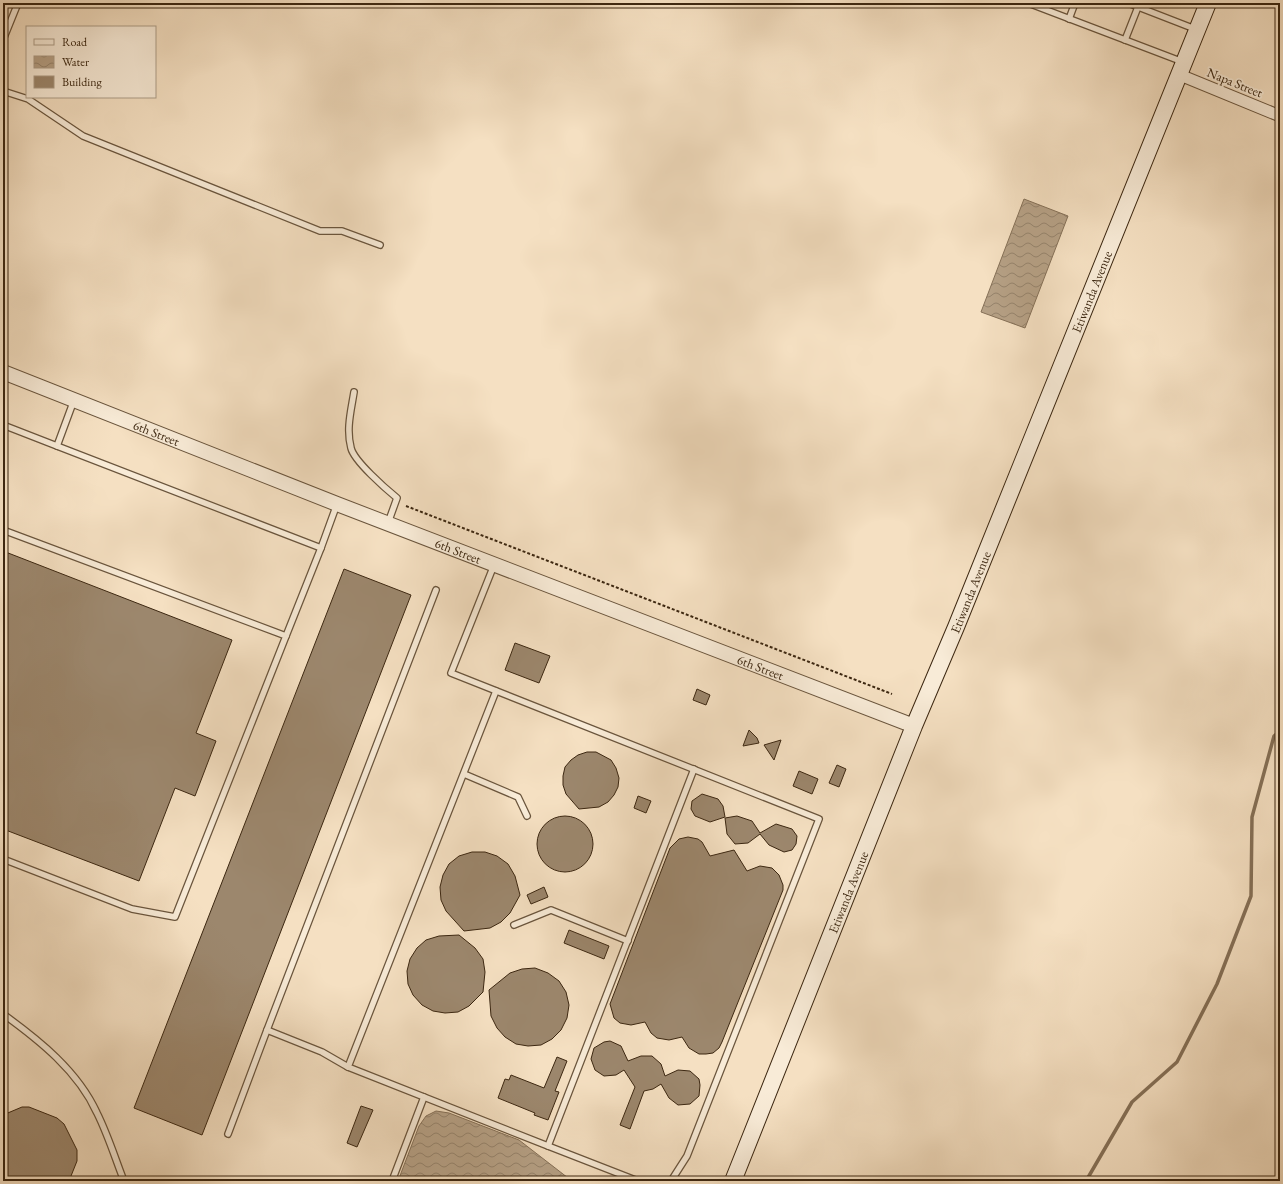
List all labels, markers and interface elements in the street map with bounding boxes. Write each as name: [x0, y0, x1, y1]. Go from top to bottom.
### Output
legend: [26, 26, 156, 98]
text: Road: [62, 34, 88, 50]
text: Water: [62, 54, 89, 70]
street label: Napa Street: [1205, 64, 1265, 101]
text: Building: [62, 74, 103, 90]
street label: Etiwanda Avenue: [1068, 248, 1116, 335]
street label: 6th Street: [131, 416, 182, 450]
street label: 6th Street: [432, 534, 484, 568]
street label: Etiwanda Avenue: [946, 549, 995, 636]
street label: 6th Street: [735, 651, 786, 684]
street label: Etiwanda Avenue: [824, 849, 872, 936]

